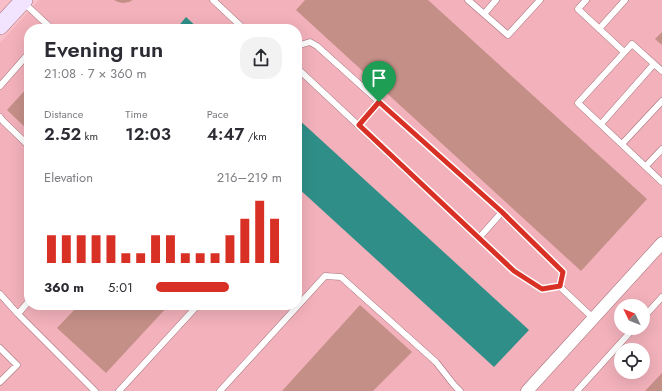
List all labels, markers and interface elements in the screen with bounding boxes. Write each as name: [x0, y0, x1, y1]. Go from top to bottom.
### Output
text: Evening run: [44, 33, 163, 65]
button: share: [240, 37, 282, 79]
pin: [362, 61, 396, 102]
text: 21:08 · 7 × 360 m: [44, 64, 147, 83]
icon: arrive: [368, 67, 390, 89]
text: Distance: [44, 106, 83, 122]
text: Time: [125, 106, 148, 122]
text: Pace: [207, 106, 229, 122]
text: 2.52: [44, 122, 81, 146]
text: 12:03: [125, 122, 171, 146]
text: 4:47: [207, 122, 244, 146]
text: km: [81, 128, 98, 144]
text: /km: [244, 128, 267, 144]
text: Elevation: [44, 168, 93, 187]
text: 216–219 m: [217, 168, 282, 187]
text: 360 m: [44, 278, 84, 297]
text: 5:01: [108, 278, 133, 297]
north arrow: [614, 299, 650, 335]
map controls: [614, 299, 650, 379]
button: locate: [614, 343, 650, 379]

